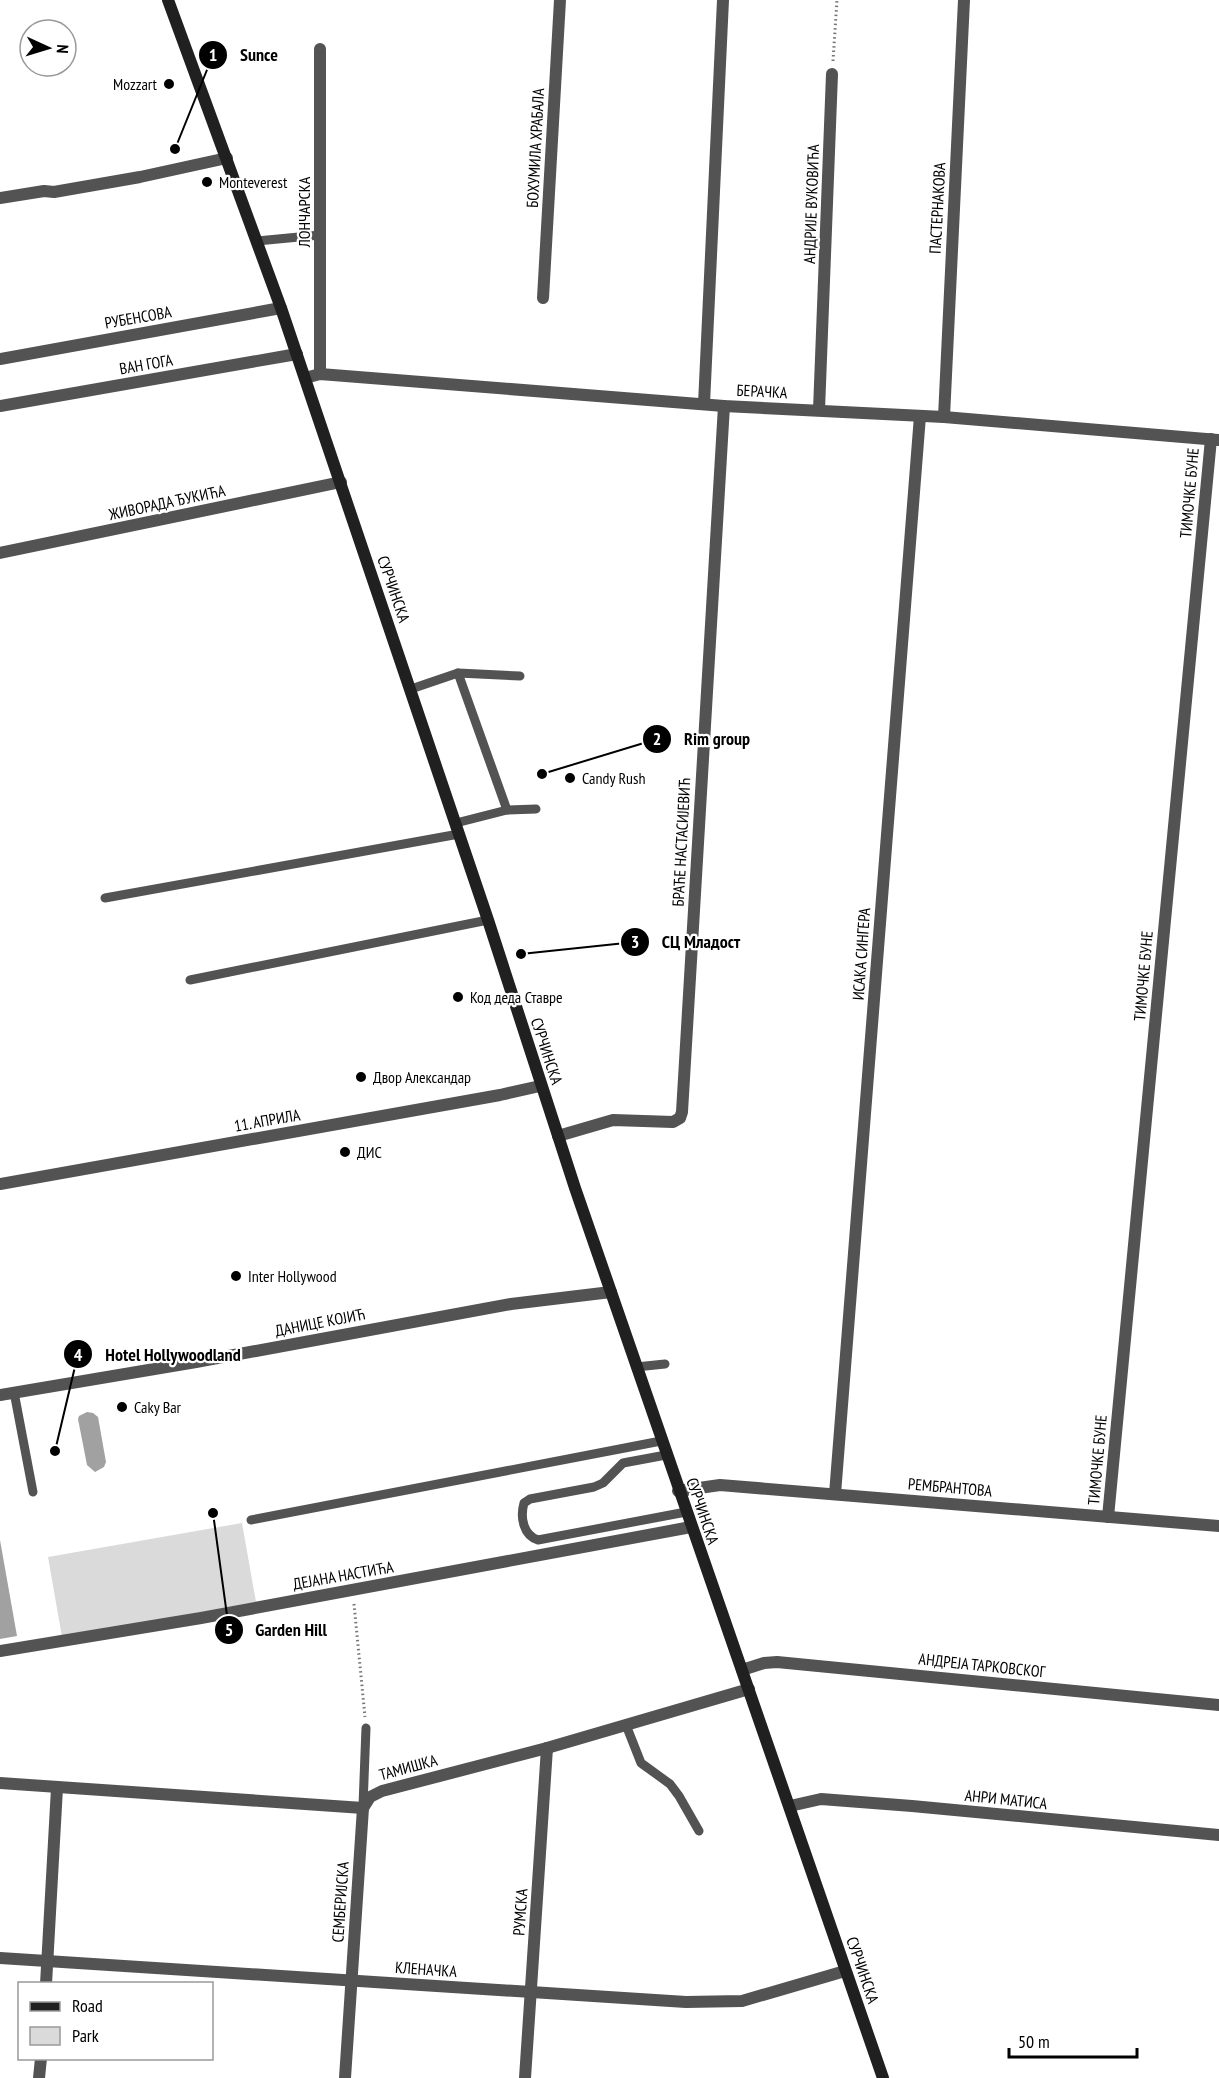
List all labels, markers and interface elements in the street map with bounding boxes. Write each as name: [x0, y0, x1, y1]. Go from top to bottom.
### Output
north arrow: [18, 18, 78, 78]
callout: Sunce: [198, 37, 290, 73]
text: 1: [209, 43, 217, 66]
text: Sunce: [240, 43, 278, 66]
text: N: [53, 44, 73, 54]
place label: Mozzart: [113, 74, 158, 94]
marker: Mozzart: [162, 77, 176, 91]
street label: БОХУМИЛА ХРАБАЛА: [522, 87, 548, 208]
street label: АНДРИЈЕ ВУКОВИЋА: [799, 144, 823, 264]
street label: ПАСТЕРНАКОВА: [925, 161, 949, 254]
place label: Monteverest: [219, 172, 288, 192]
marker: Monteverest: [200, 175, 214, 189]
street label: ЛОНЧАРСКА: [294, 176, 314, 248]
street label: РУБЕНСОВА: [103, 301, 173, 333]
street label: ВАН ГОГА: [118, 349, 175, 379]
street label: БЕРАЧКА: [736, 380, 788, 402]
street label: ТИМОЧКЕ БУНЕ: [1175, 447, 1203, 539]
street label: ЖИВОРАДА ЂУКИЋА: [106, 480, 227, 524]
street label: СУРЧИНСКА: [373, 553, 415, 625]
callout: Rim group: [642, 721, 762, 757]
text: 2: [653, 727, 661, 750]
text: Rim group: [684, 727, 750, 750]
place label: Candy Rush: [582, 768, 646, 788]
marker: Candy Rush: [563, 771, 577, 785]
street label: БРАЋЕ НАСТАСИЈЕВИЋ: [668, 777, 694, 907]
street label: ИСАКА СИНГЕРА: [848, 907, 874, 1001]
callout: СЦ Младост: [620, 924, 752, 960]
text: 3: [631, 930, 639, 953]
text: СЦ Младост: [662, 930, 741, 953]
street label: ТИМОЧКЕ БУНЕ: [1129, 930, 1157, 1022]
place label: Код деда Ставре: [470, 987, 563, 1007]
marker: Код деда Ставре: [451, 990, 465, 1004]
street label: СУРЧИНСКА: [527, 1015, 567, 1087]
place label: Двор Александар: [373, 1067, 471, 1087]
marker: Двор Александар: [354, 1070, 368, 1084]
street label: 11. АПРИЛА: [232, 1104, 302, 1136]
place label: ДИС: [357, 1142, 382, 1162]
marker: ДИС: [338, 1145, 352, 1159]
place label: Inter Hollywood: [248, 1266, 337, 1286]
marker: Inter Hollywood: [229, 1269, 243, 1283]
street label: ДАНИЦЕ КОЈИЋ: [273, 1303, 367, 1341]
callout: Hotel Hollywoodland: [63, 1336, 253, 1372]
text: 4: [74, 1343, 83, 1366]
text: Hotel Hollywoodland: [105, 1343, 241, 1366]
place label: Caky Bar: [134, 1397, 182, 1417]
marker: Caky Bar: [115, 1400, 129, 1414]
street label: ТИМОЧКЕ БУНЕ: [1083, 1414, 1111, 1506]
street label: РЕМБРАНТОВА: [907, 1473, 993, 1501]
street label: СУРЧИНСКА: [682, 1475, 724, 1547]
street label: ДЕЈАНА НАСТИЋА: [291, 1556, 395, 1594]
callout: Garden Hill: [214, 1612, 339, 1648]
text: 5: [225, 1618, 233, 1641]
text: Garden Hill: [255, 1618, 327, 1641]
street label: АНДРЕЈА ТАРКОВСКОГ: [918, 1648, 1047, 1682]
street label: ТАМИШКА: [377, 1750, 440, 1784]
street label: АНРИ МАТИСА: [964, 1785, 1049, 1813]
street label: СЕМБЕРИЈСКА: [327, 1861, 353, 1943]
street label: РУМСКА: [508, 1887, 532, 1936]
street label: СУРЧИНСКА: [842, 1934, 884, 2006]
street label: КЛЕНАЧКА: [394, 1957, 458, 1981]
legend: [18, 1982, 213, 2060]
text: Road: [72, 1994, 103, 2017]
scale bar: [1009, 2021, 1136, 2059]
text: Park: [72, 2024, 99, 2047]
text: 50 m: [1018, 2030, 1050, 2053]

